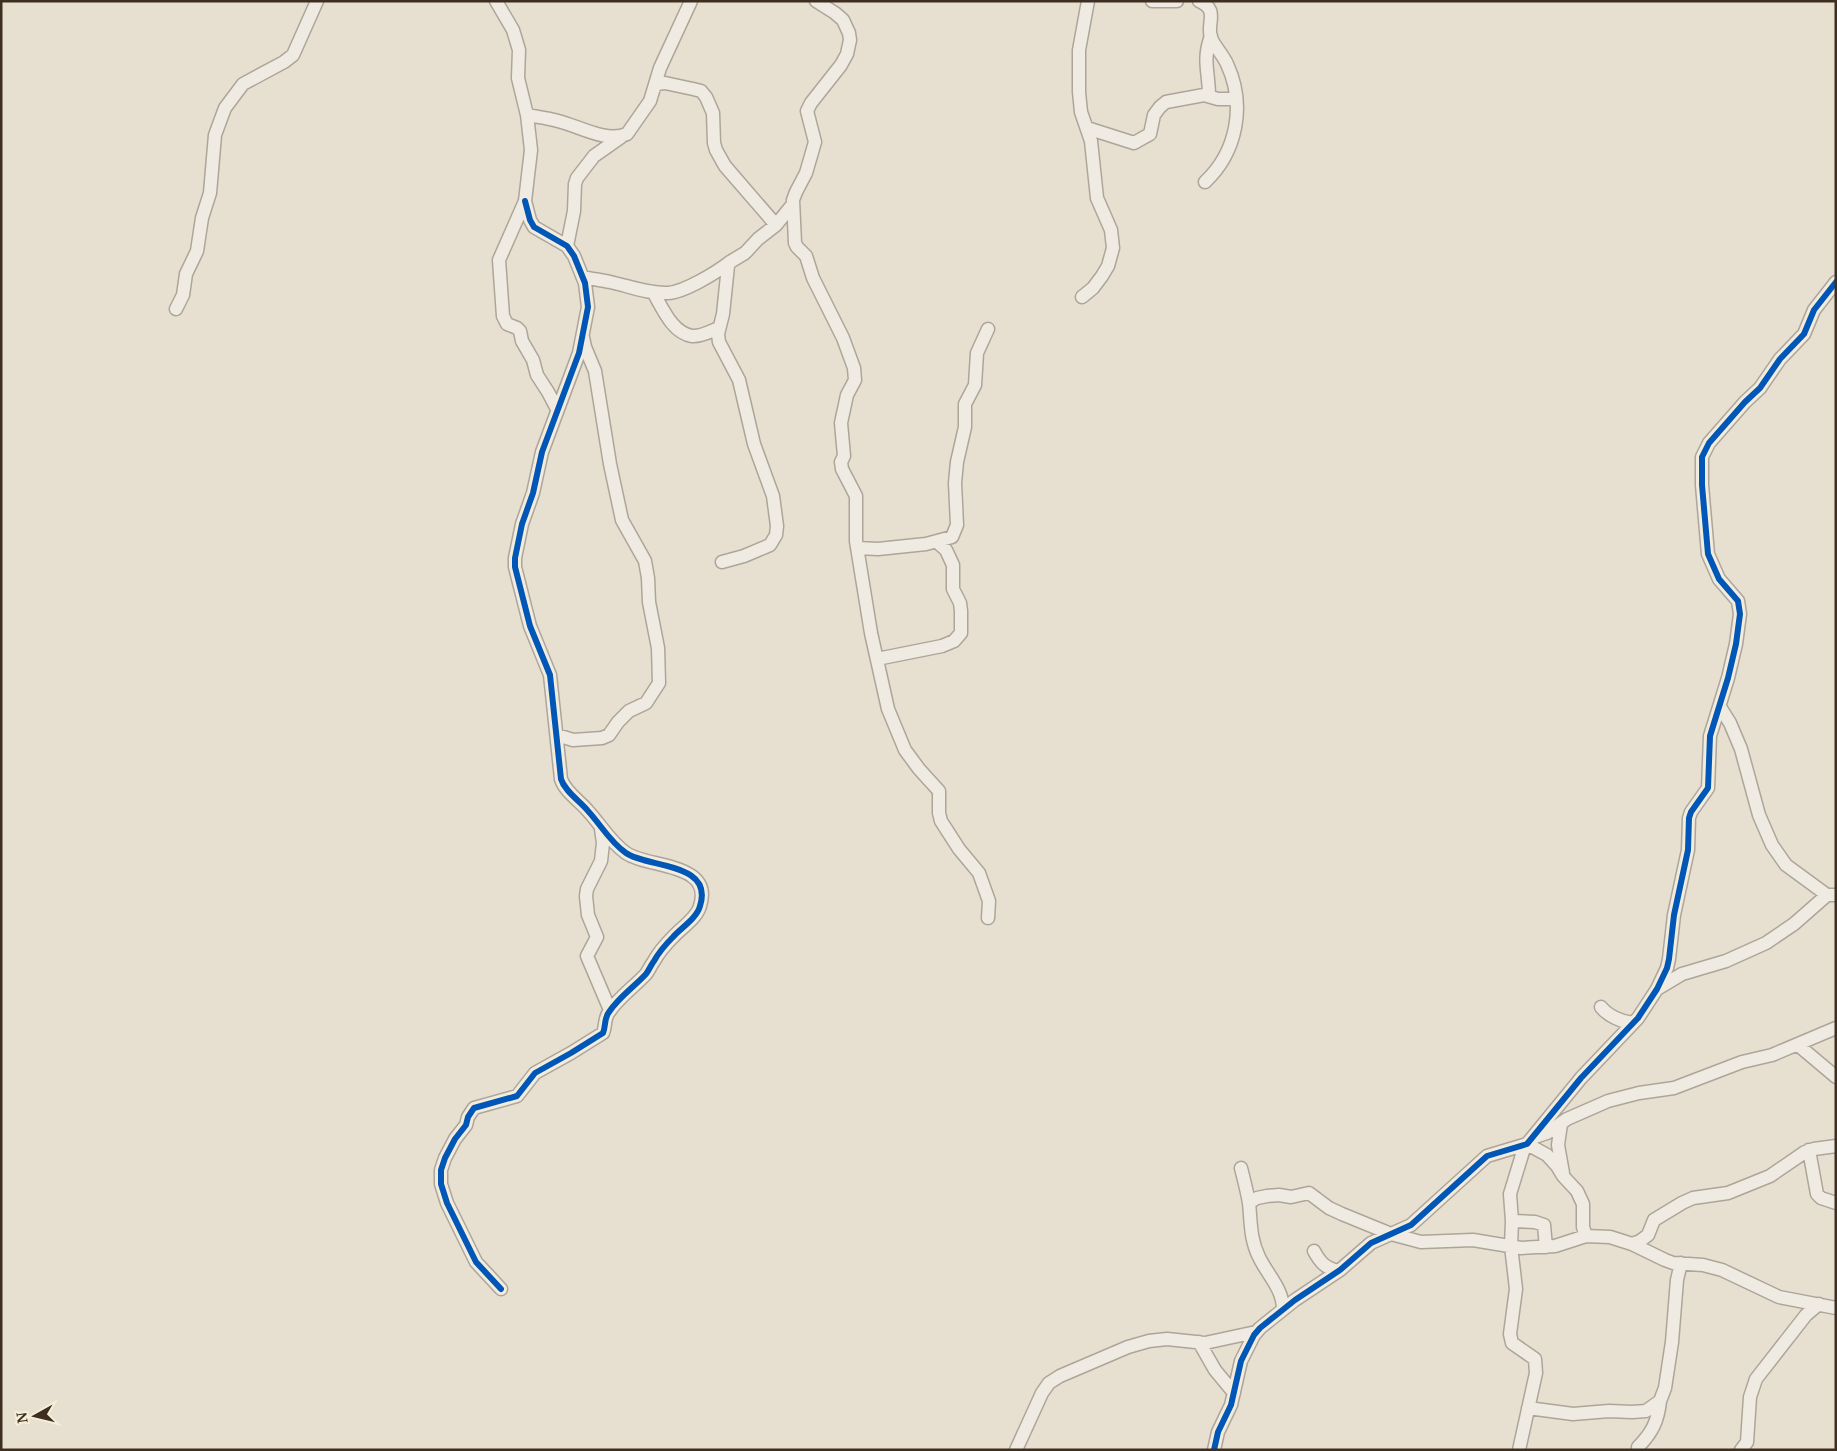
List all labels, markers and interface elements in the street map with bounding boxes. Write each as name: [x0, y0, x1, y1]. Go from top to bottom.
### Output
north arrow: [10, 1391, 60, 1441]
text: N: [11, 1411, 32, 1425]

